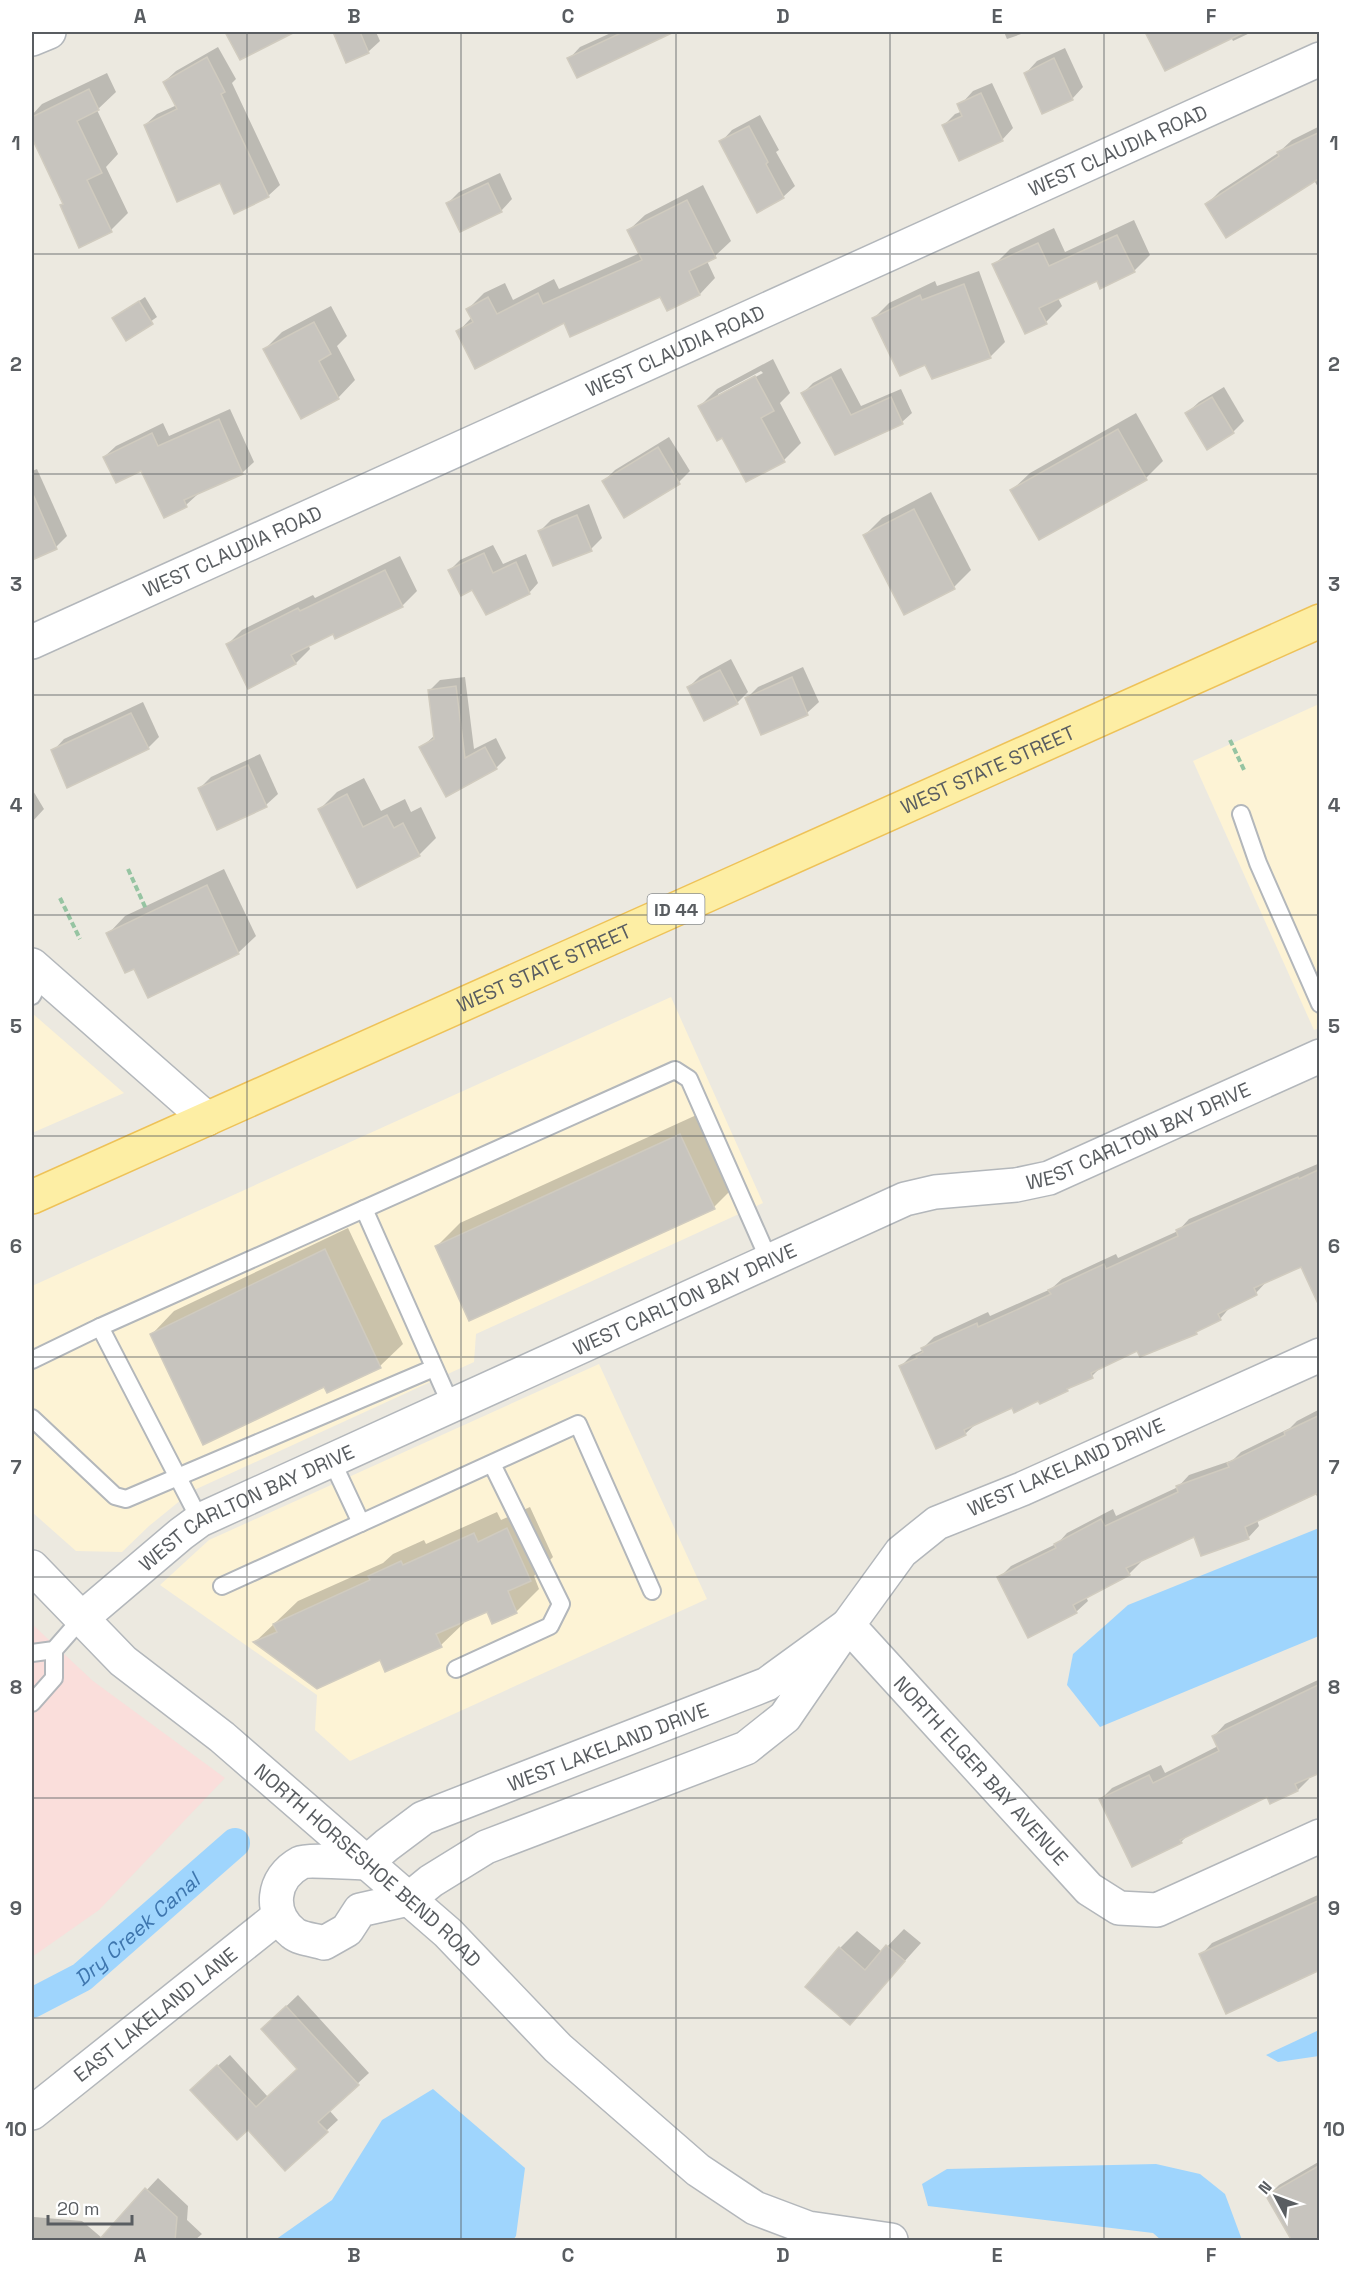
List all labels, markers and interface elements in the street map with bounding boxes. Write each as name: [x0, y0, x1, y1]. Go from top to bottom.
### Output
text: A: [134, 3, 147, 29]
text: B: [347, 3, 361, 29]
text: C: [562, 3, 575, 29]
text: D: [776, 3, 790, 29]
text: E: [991, 3, 1003, 29]
text: F: [1206, 3, 1217, 29]
street label: WEST CLAUDIA ROAD: [1024, 99, 1211, 202]
text: 1: [11, 130, 21, 156]
text: 1: [1329, 130, 1339, 156]
street label: WEST CLAUDIA ROAD: [582, 299, 769, 403]
text: 2: [10, 351, 22, 377]
text: 2: [1328, 351, 1340, 377]
street label: WEST CLAUDIA ROAD: [139, 500, 326, 603]
text: 3: [10, 571, 22, 597]
text: 3: [1328, 571, 1340, 597]
street label: WEST STATE STREET: [896, 719, 1079, 820]
text: 4: [10, 792, 23, 818]
text: 4: [1328, 792, 1341, 818]
road number: ID 44: [648, 894, 704, 924]
street label: WEST STATE STREET: [453, 918, 636, 1018]
text: 5: [10, 1013, 22, 1039]
text: 5: [1328, 1013, 1340, 1039]
street label: WEST CARLTON BAY DRIVE: [1024, 1076, 1254, 1196]
text: 6: [10, 1233, 22, 1259]
text: 6: [1328, 1233, 1340, 1259]
street label: WEST CARLTON BAY DRIVE: [569, 1237, 800, 1361]
street label: WEST LAKELAND DRIVE: [963, 1412, 1169, 1522]
street label: WEST CARLTON BAY DRIVE: [134, 1439, 358, 1577]
text: 7: [10, 1454, 22, 1480]
text: 7: [1328, 1454, 1340, 1480]
street label: NORTH ELGER BAY AVENUE: [888, 1671, 1074, 1871]
text: 8: [10, 1674, 22, 1700]
text: 8: [1328, 1674, 1340, 1700]
street label: WEST LAKELAND DRIVE: [504, 1697, 712, 1797]
street label: NORTH HORSESHOE BEND ROAD: [249, 1758, 487, 1973]
water label: Dry Creek Canal: [68, 1865, 207, 1991]
text: 9: [10, 1895, 22, 1921]
text: 9: [1328, 1895, 1340, 1921]
street label: EAST LAKELAND LANE: [68, 1941, 243, 2088]
text: 10: [5, 2116, 27, 2142]
text: 10: [1323, 2116, 1345, 2142]
north arrow: [1246, 2167, 1306, 2227]
text: N: [1254, 2177, 1277, 2198]
scale bar: [48, 2188, 132, 2226]
text: 20 m: [57, 2197, 100, 2220]
text: A: [134, 2242, 147, 2268]
text: B: [347, 2242, 361, 2268]
text: C: [562, 2242, 575, 2268]
text: D: [776, 2242, 790, 2268]
text: E: [991, 2242, 1003, 2268]
text: F: [1206, 2242, 1217, 2268]

